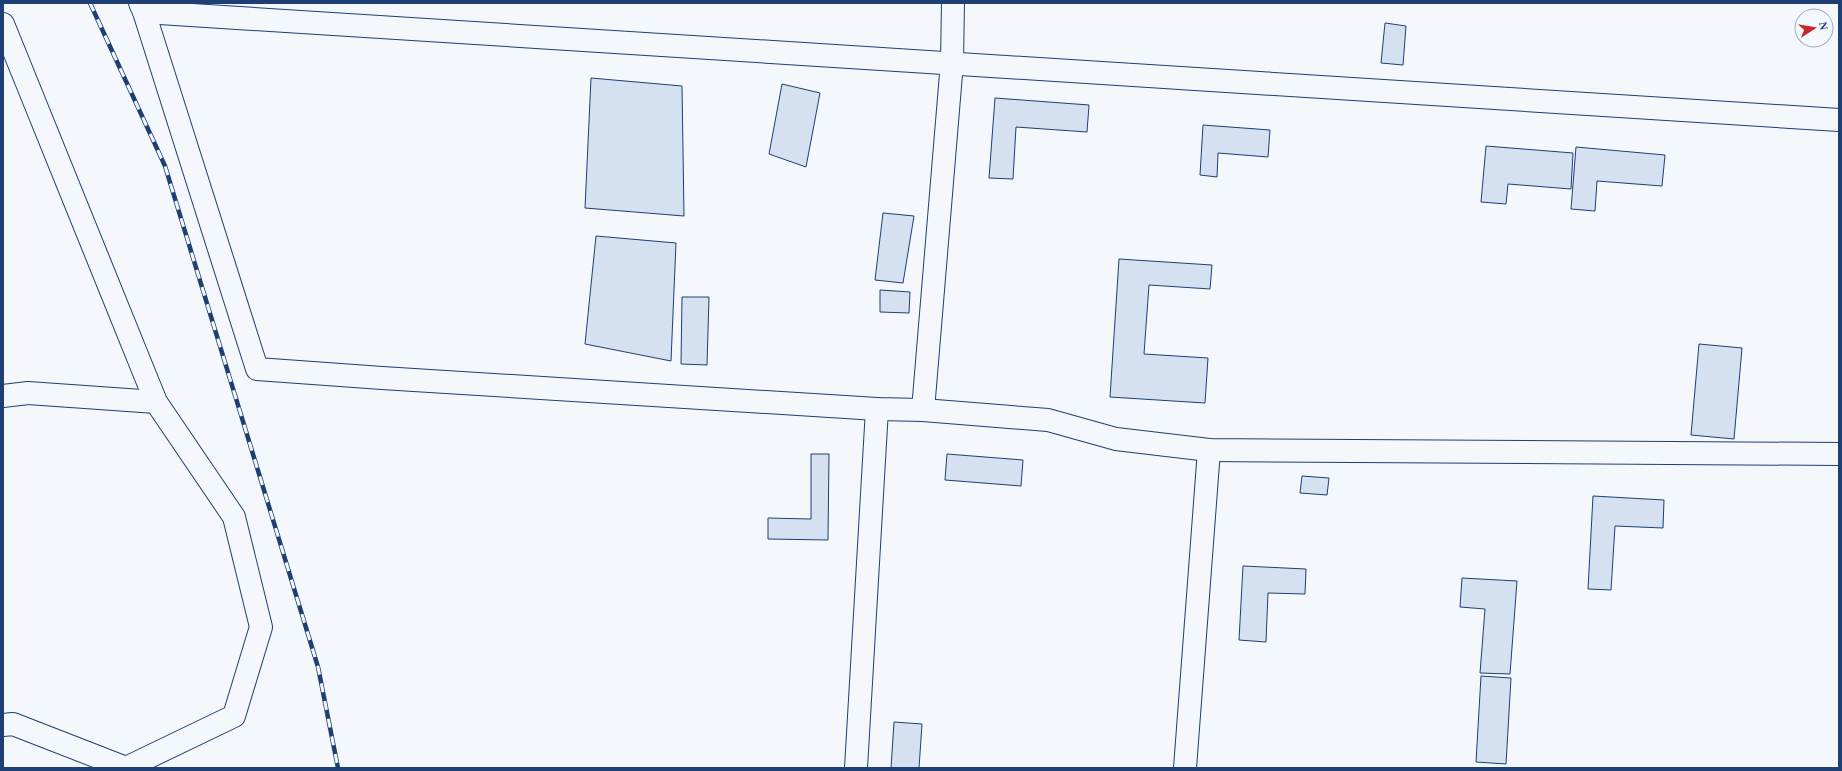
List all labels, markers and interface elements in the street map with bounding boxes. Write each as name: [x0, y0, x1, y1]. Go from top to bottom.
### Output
north arrow: [1794, 8, 1834, 48]
text: N: [1817, 21, 1830, 31]

